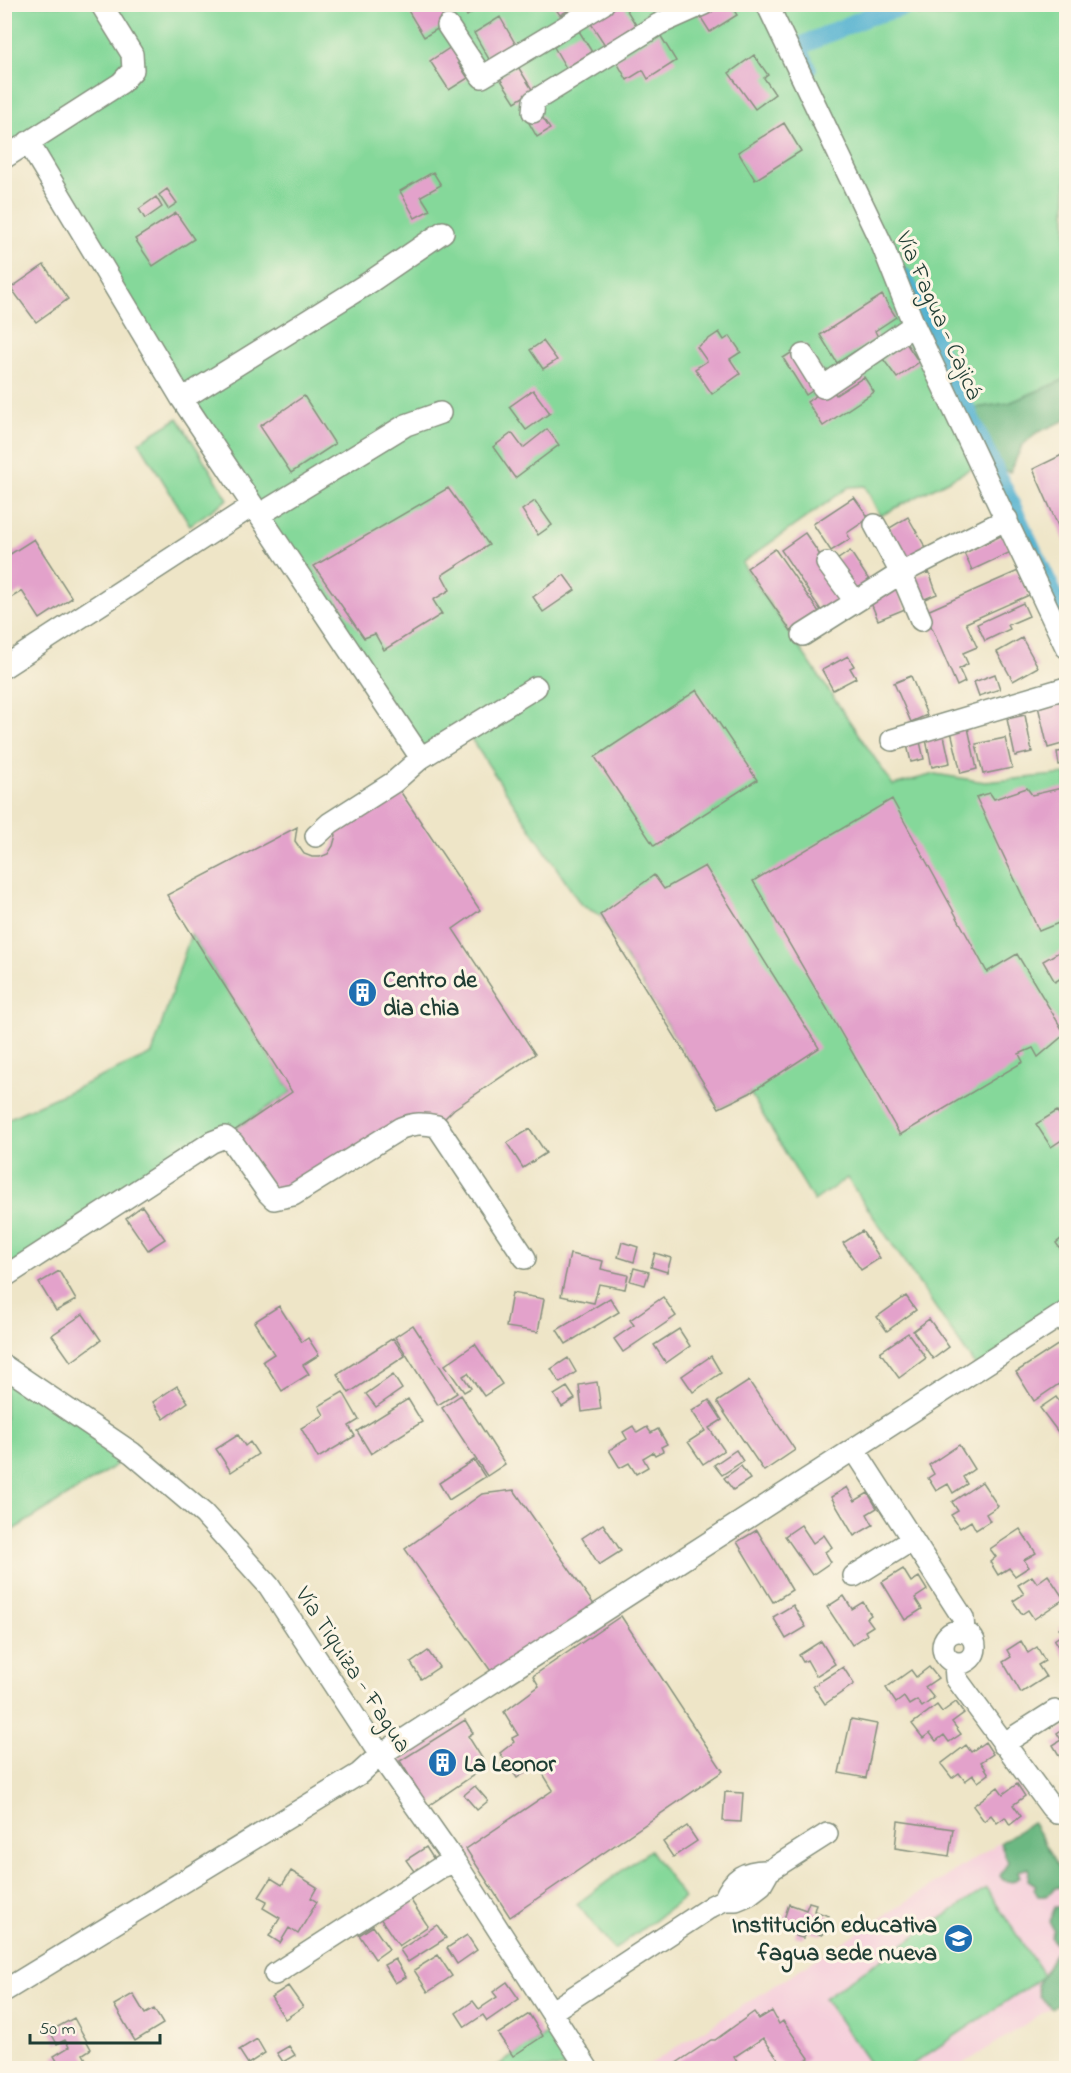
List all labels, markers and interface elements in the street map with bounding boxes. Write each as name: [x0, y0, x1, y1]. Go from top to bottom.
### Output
street label: Vía Fagua - Cajicá: [885, 225, 990, 406]
place label: Centro de dia chia: [383, 964, 478, 1027]
building icon: Centro de dia chia: [346, 977, 378, 1009]
street label: Vía Tiquiza - Fagua: [284, 1580, 419, 1760]
building icon: La Leonor: [427, 1747, 459, 1779]
place label: La Leonor: [464, 1748, 556, 1783]
place label: Institución educativa fagua sede nueva: [732, 1909, 937, 1973]
school or university icon: Institución educativa fagua sede nueva: [942, 1922, 974, 1954]
scale bar: [30, 2007, 160, 2045]
text: 50 m: [39, 2017, 76, 2043]

